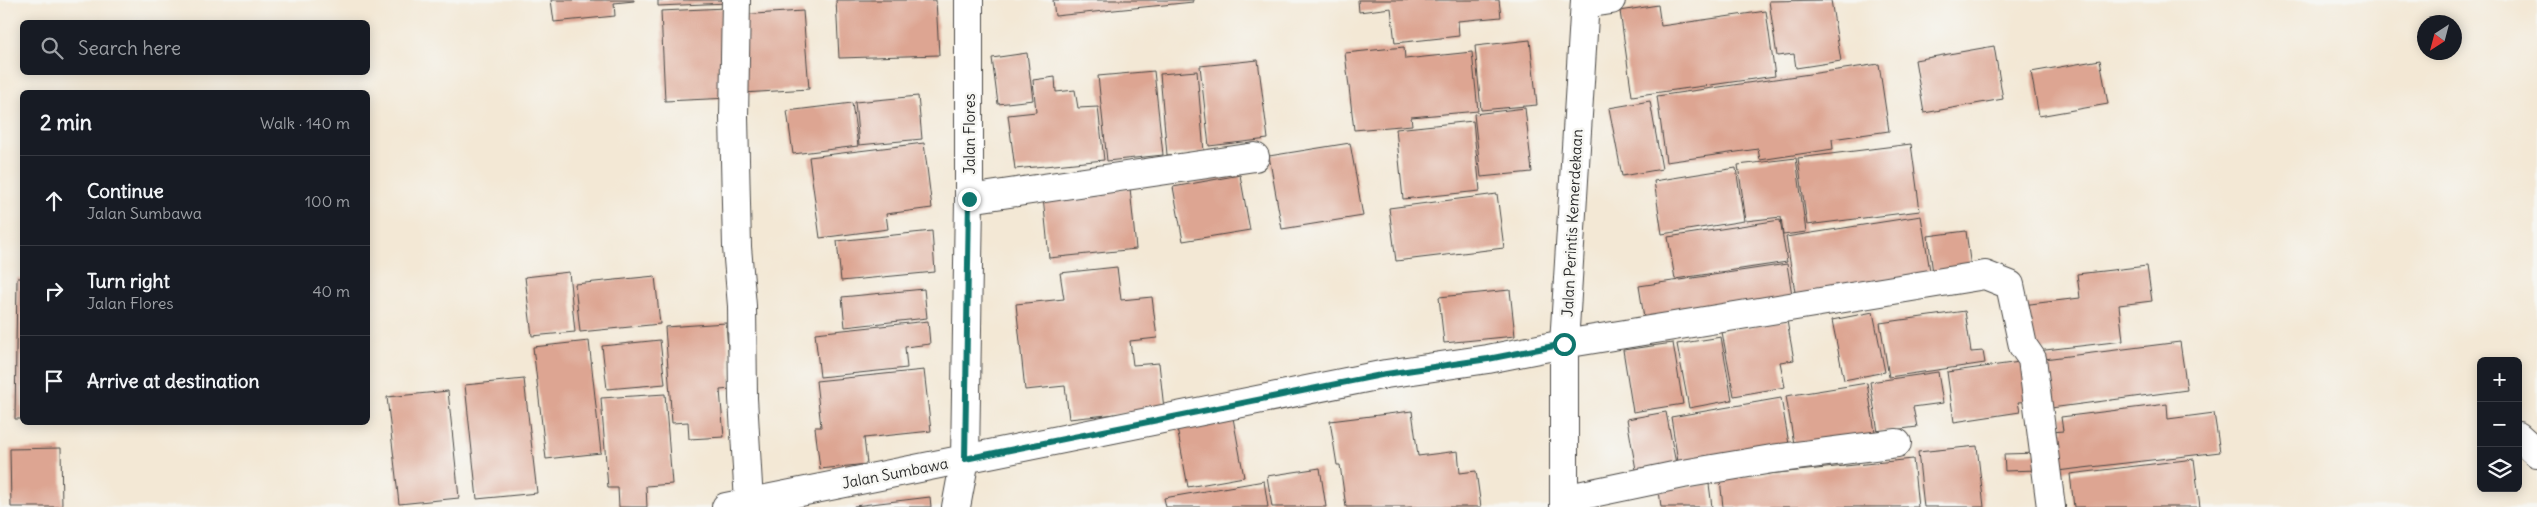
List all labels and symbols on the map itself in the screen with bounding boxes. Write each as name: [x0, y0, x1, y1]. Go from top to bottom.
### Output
north arrow: [2417, 15, 2462, 60]
street label: Jalan Flores: [960, 93, 979, 175]
street label: Jalan Perintis Kemerdekaan: [1558, 128, 1586, 317]
route end: [958, 188, 981, 211]
route start: [1553, 333, 1576, 356]
street label: Jalan Sumbawa: [840, 453, 950, 493]

